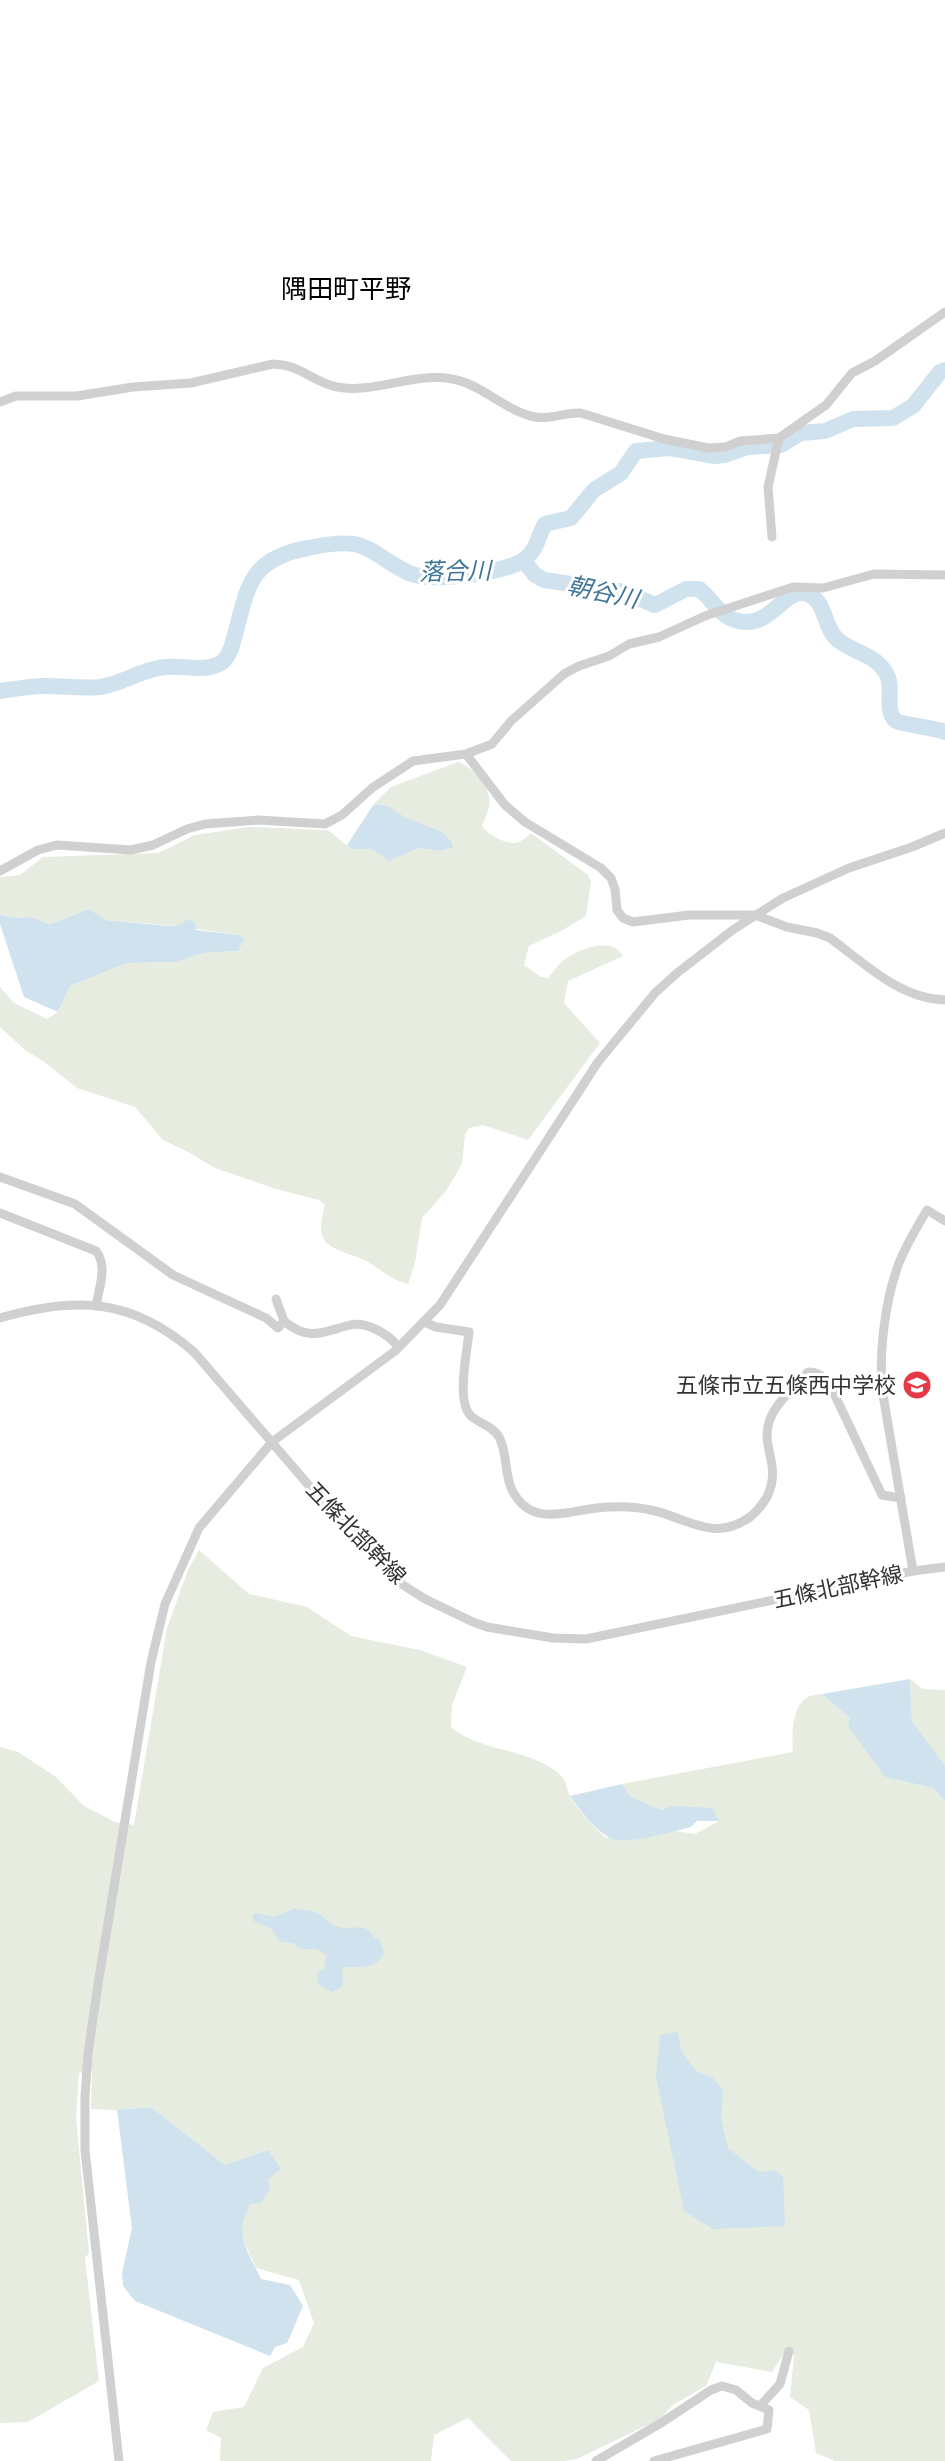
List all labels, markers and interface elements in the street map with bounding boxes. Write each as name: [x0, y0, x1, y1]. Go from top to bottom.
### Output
district label: 隅田町平野: [281, 273, 411, 305]
water label: 落合川: [419, 556, 494, 586]
water label: 朝谷川: [565, 570, 644, 614]
school or university icon: 五條市立五條西中学校: [901, 1369, 933, 1401]
place label: 五條市立五條西中学校: [676, 1372, 896, 1399]
street label: 五條北部幹線: [300, 1476, 412, 1590]
street label: 五條北部幹線: [771, 1560, 905, 1614]

